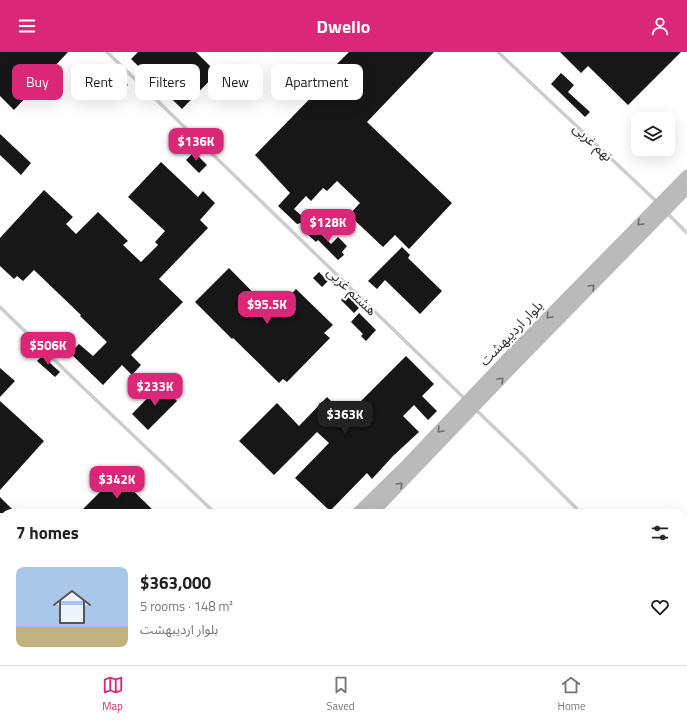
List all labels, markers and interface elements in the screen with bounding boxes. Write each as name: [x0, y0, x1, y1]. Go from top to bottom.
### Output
text: Dwello: [317, 13, 370, 40]
icon: menu: [16, 15, 38, 37]
icon: person: [649, 15, 671, 37]
chip: Buy: [12, 64, 63, 100]
chip: Rent: [71, 64, 127, 100]
chip: Filters: [135, 64, 200, 100]
chip: New: [208, 64, 263, 100]
chip: Apartment: [271, 64, 363, 100]
map controls: [631, 112, 675, 156]
button: layers: [631, 112, 675, 156]
street label: نهم غربی: [568, 118, 618, 167]
pin: $136K: [168, 128, 224, 162]
text: $136K: [178, 131, 214, 151]
pin: $128K: [300, 209, 356, 243]
text: $128K: [310, 212, 346, 232]
one-way arrow: [637, 218, 645, 226]
street label: هشتم غربی: [322, 261, 382, 321]
one-way arrow: [587, 284, 595, 292]
pin: $95.5K: [234, 291, 300, 325]
text: $95.5K: [247, 294, 287, 314]
street label: بلوار اردیبهشت: [474, 295, 548, 370]
one-way arrow: [546, 311, 554, 319]
pin: $506K: [20, 332, 76, 366]
text: $506K: [30, 335, 66, 355]
pin: $233K: [127, 373, 183, 407]
text: $233K: [137, 376, 173, 396]
one-way arrow: [496, 377, 504, 385]
pin: $363K: [317, 401, 373, 435]
text: $363K: [327, 404, 363, 424]
one-way arrow: [437, 425, 444, 433]
pin: $342K: [89, 466, 145, 500]
text: $342K: [99, 469, 135, 489]
one-way arrow: [395, 482, 403, 490]
text: 7 homes: [16, 520, 79, 546]
icon: filters: [649, 522, 671, 544]
text: $363,000: [140, 570, 211, 596]
icon: home: [48, 583, 96, 631]
text: 5 rooms · 148 m²: [140, 596, 233, 616]
icon: heart: [649, 596, 671, 618]
text: بلوار اردیبهشت: [140, 619, 218, 639]
tab: Map: [102, 674, 124, 714]
tab: Saved: [327, 674, 355, 714]
tab: Home: [558, 674, 585, 714]

